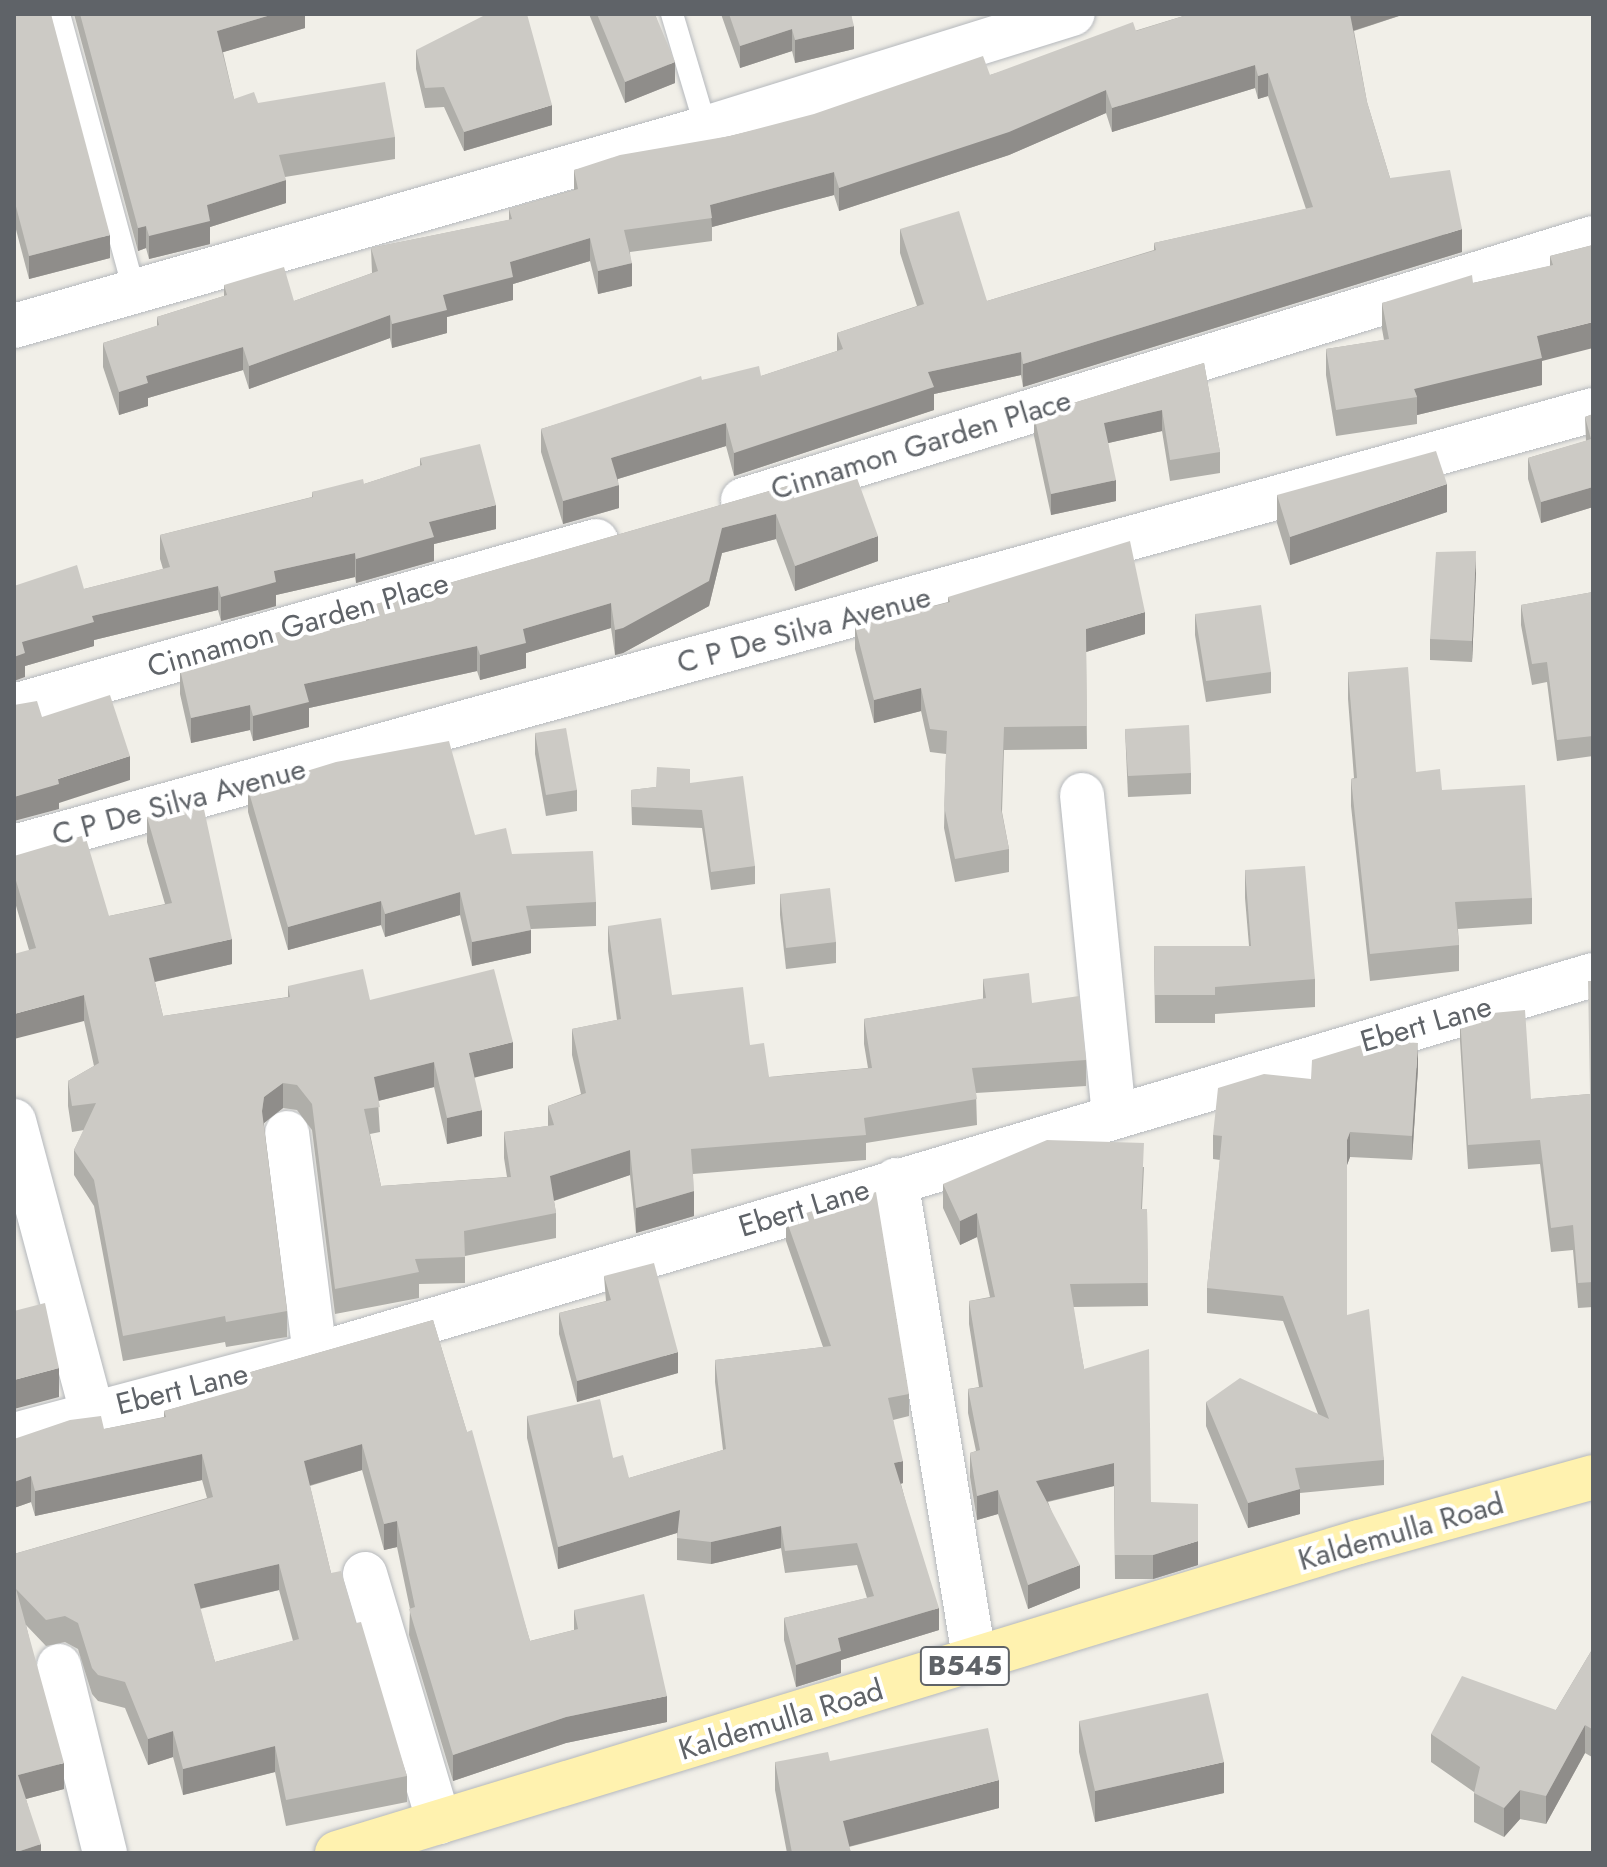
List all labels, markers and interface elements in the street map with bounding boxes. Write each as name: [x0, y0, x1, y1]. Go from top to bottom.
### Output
street label: Cinnamon Garden Place: [767, 382, 1075, 508]
street label: Cinnamon Garden Place: [143, 565, 453, 685]
street label: C P De Silva Avenue: [673, 579, 935, 681]
street label: C P De Silva Avenue: [48, 751, 310, 853]
street label: Ebert Lane: [1356, 988, 1496, 1060]
street label: Ebert Lane: [734, 1171, 874, 1245]
street label: Ebert Lane: [112, 1355, 252, 1423]
street label: Kaldemulla Road: [1294, 1485, 1508, 1579]
road number: B545: [919, 1642, 1011, 1690]
street label: Kaldemulla Road: [674, 1672, 888, 1768]

